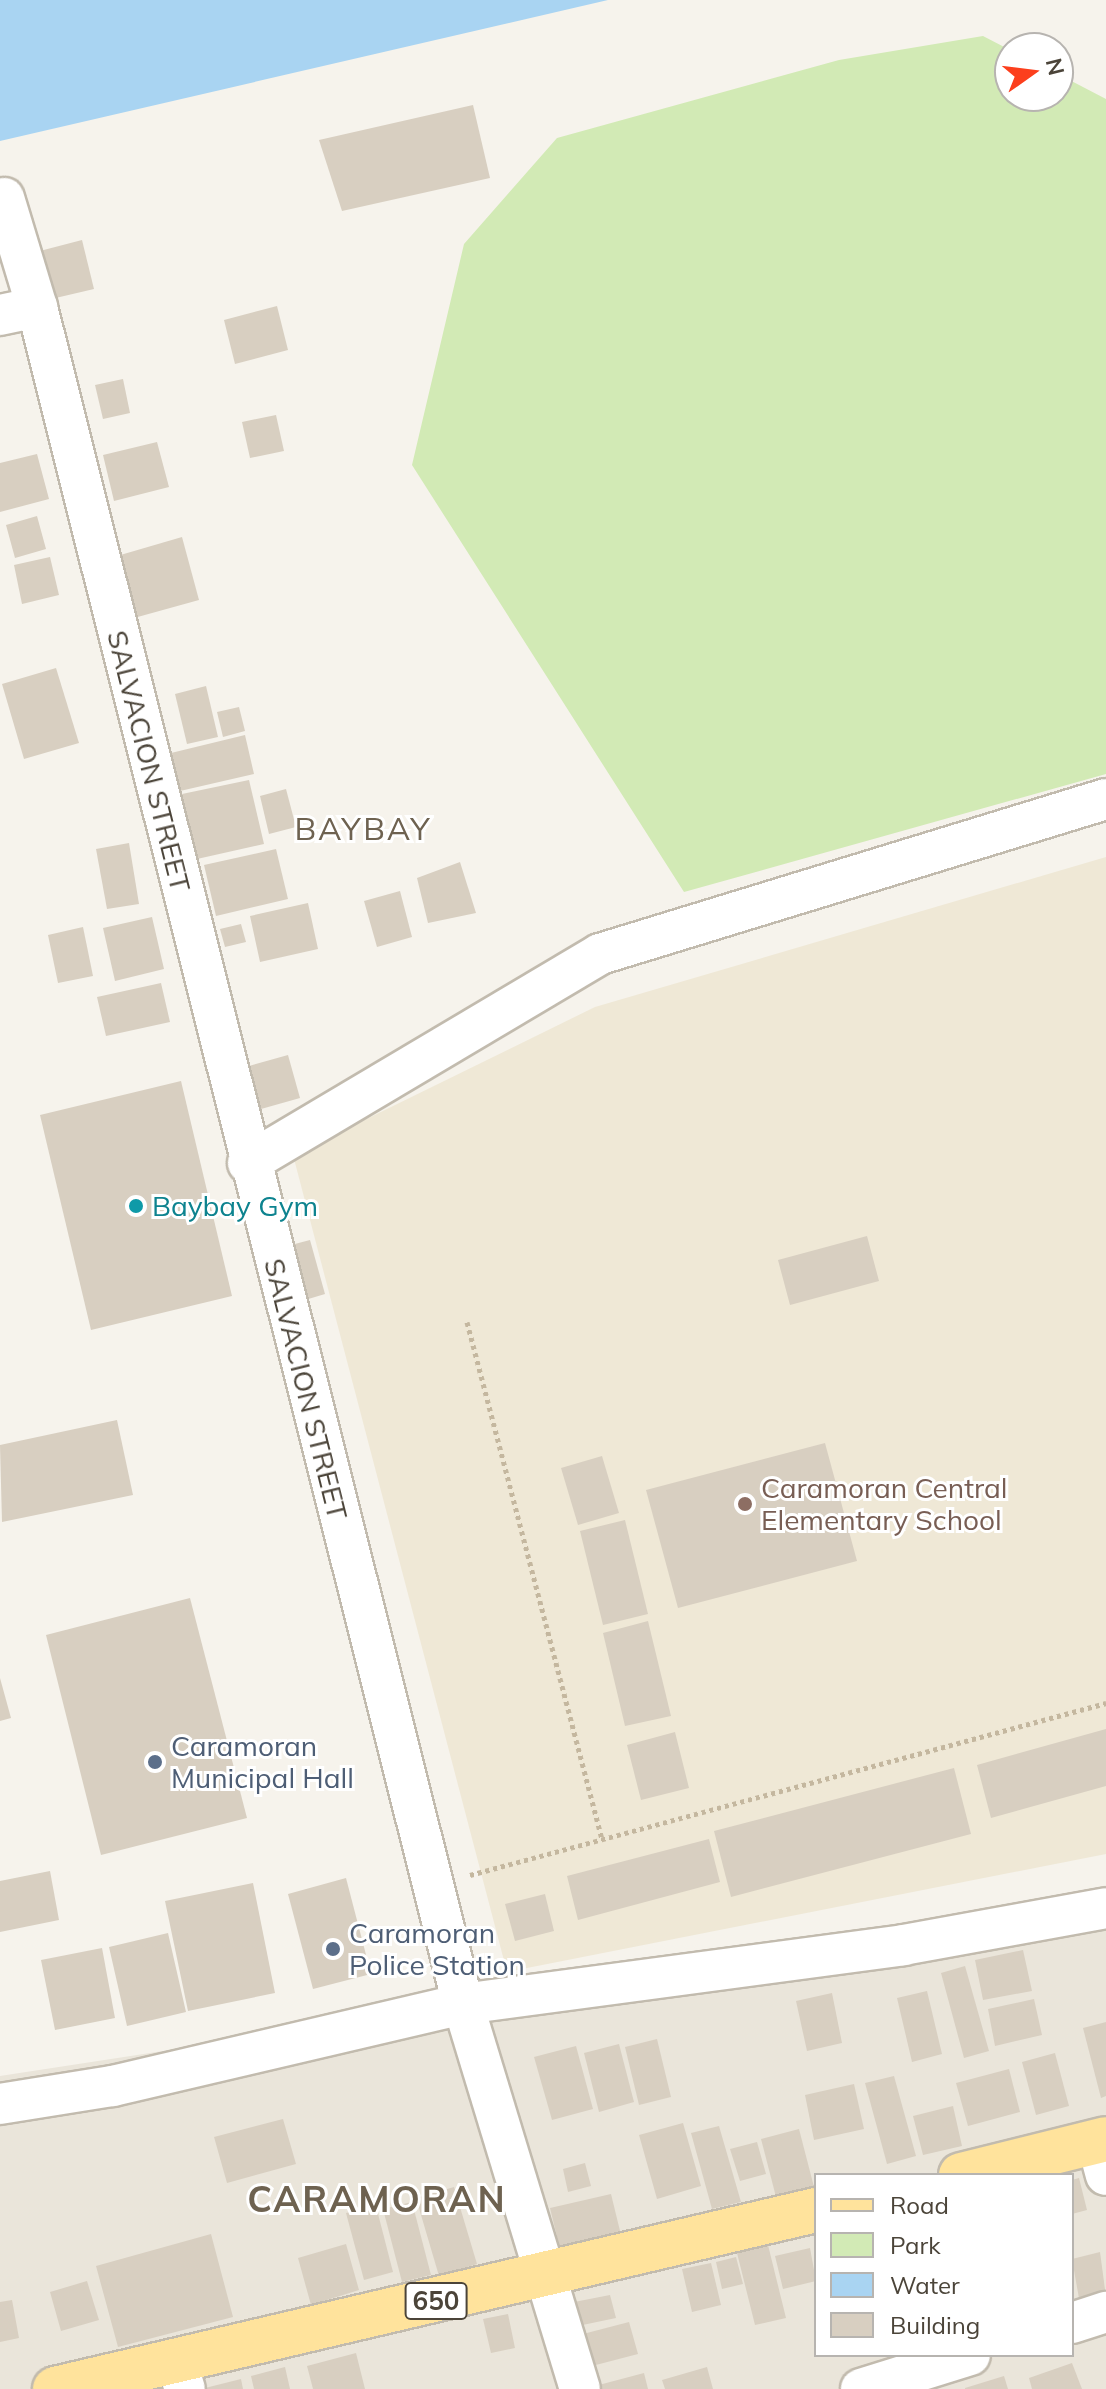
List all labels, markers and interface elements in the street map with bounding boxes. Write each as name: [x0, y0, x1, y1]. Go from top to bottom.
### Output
north arrow: [994, 32, 1074, 112]
text: N: [1040, 55, 1071, 78]
street label: SALVACION STREET: [100, 627, 198, 895]
district label: BAYBAY: [294, 809, 432, 847]
place label: Baybay Gym: [152, 1189, 318, 1223]
marker: Baybay Gym: [127, 1197, 145, 1215]
street label: SALVACION STREET: [257, 1255, 355, 1523]
place label: Caramoran Central Elementary School: [761, 1471, 1008, 1537]
marker: Caramoran Central Elementary School: [736, 1495, 754, 1513]
place label: Caramoran Municipal Hall: [171, 1729, 354, 1795]
marker: Caramoran Municipal Hall: [146, 1753, 164, 1771]
place label: Caramoran Police Station: [349, 1916, 525, 1982]
marker: Caramoran Police Station: [324, 1940, 342, 1958]
legend: [814, 2173, 1074, 2357]
district label: CARAMORAN: [247, 2177, 507, 2221]
text: Road: [890, 2190, 949, 2220]
text: Park: [890, 2230, 941, 2260]
text: Water: [890, 2270, 960, 2300]
road number: 650: [404, 2279, 468, 2323]
text: Building: [890, 2310, 980, 2340]

